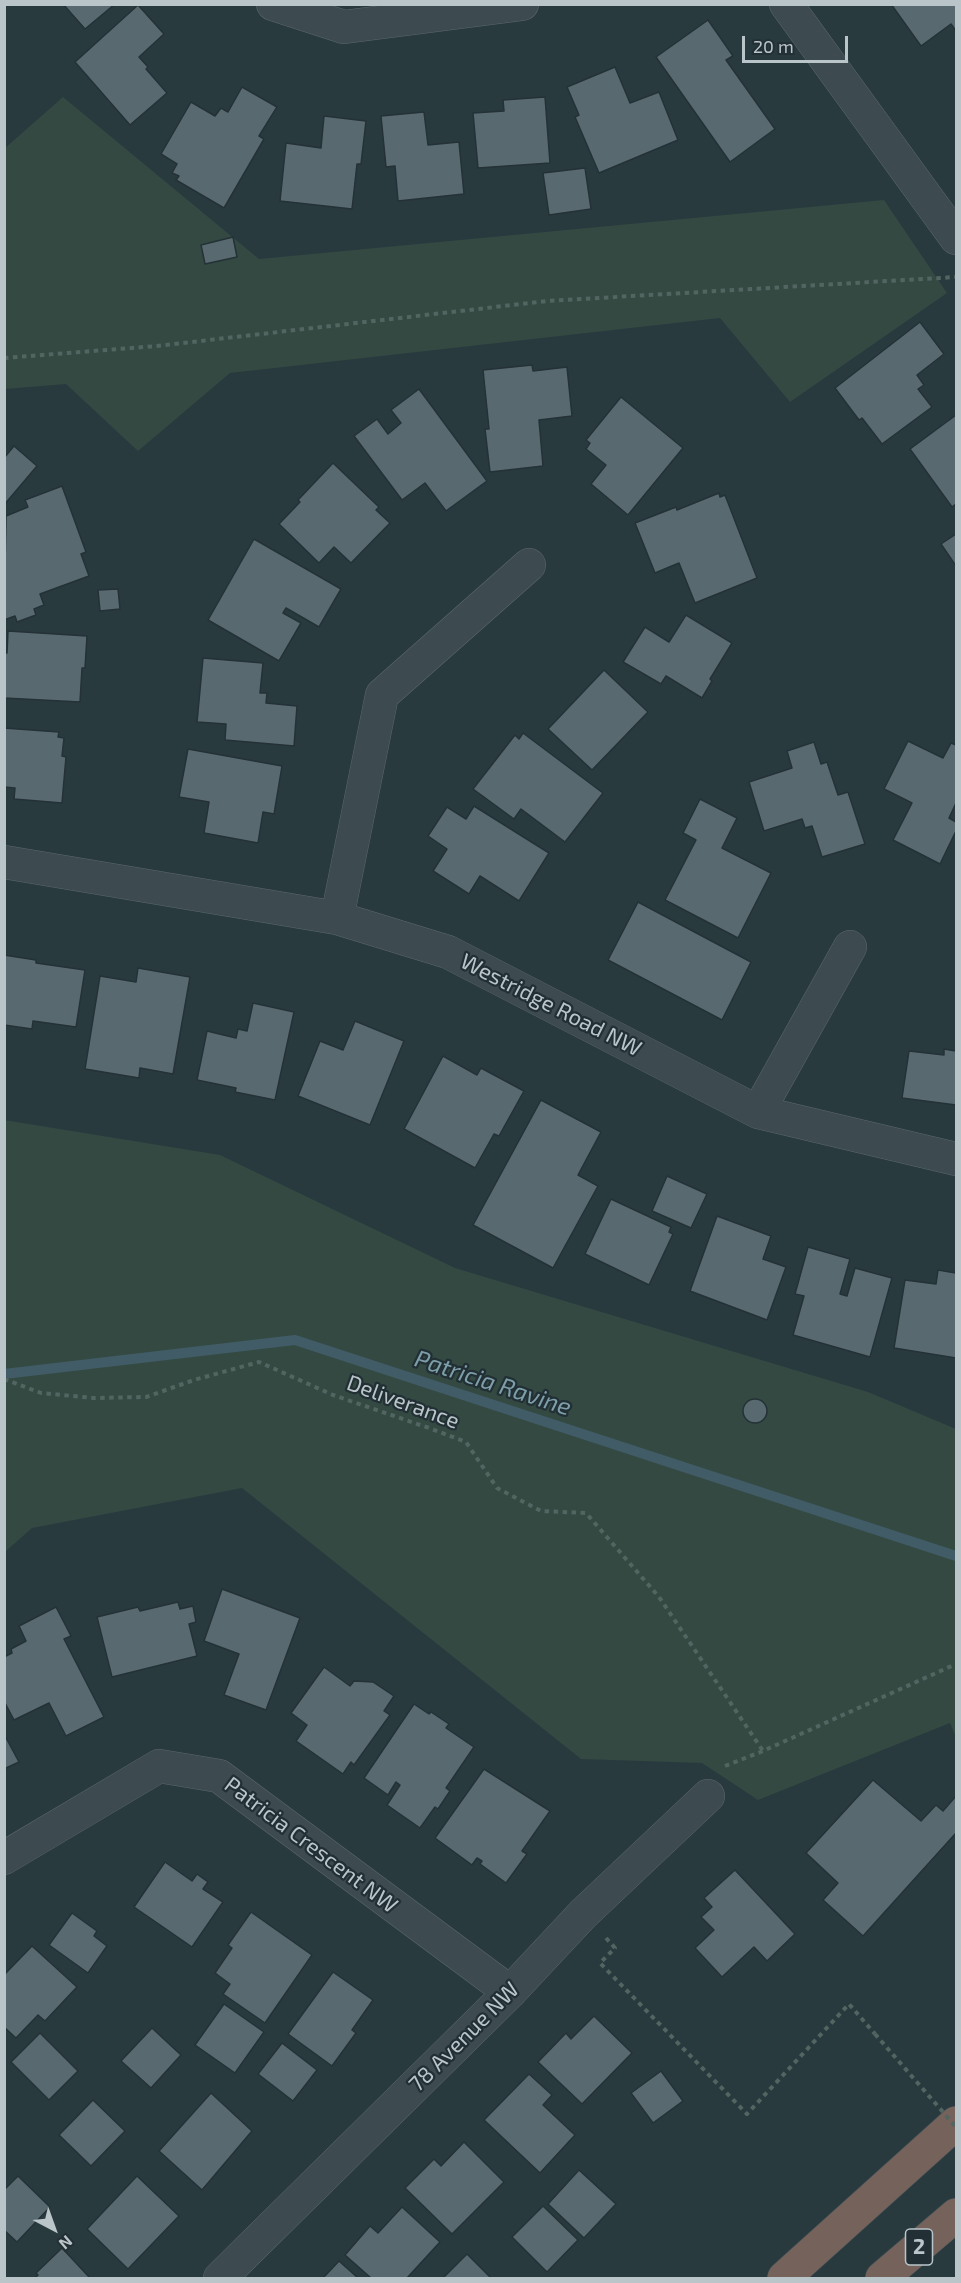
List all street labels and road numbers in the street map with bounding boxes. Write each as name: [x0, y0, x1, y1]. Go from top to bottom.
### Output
street label: Westridge Road NW: [456, 948, 646, 1062]
street label: Deliverance: [343, 1369, 463, 1435]
street label: Patricia Crescent NW: [219, 1771, 403, 1919]
street label: 78 Avenue NW: [404, 1977, 524, 2097]
road number: 2: [906, 2229, 932, 2265]

